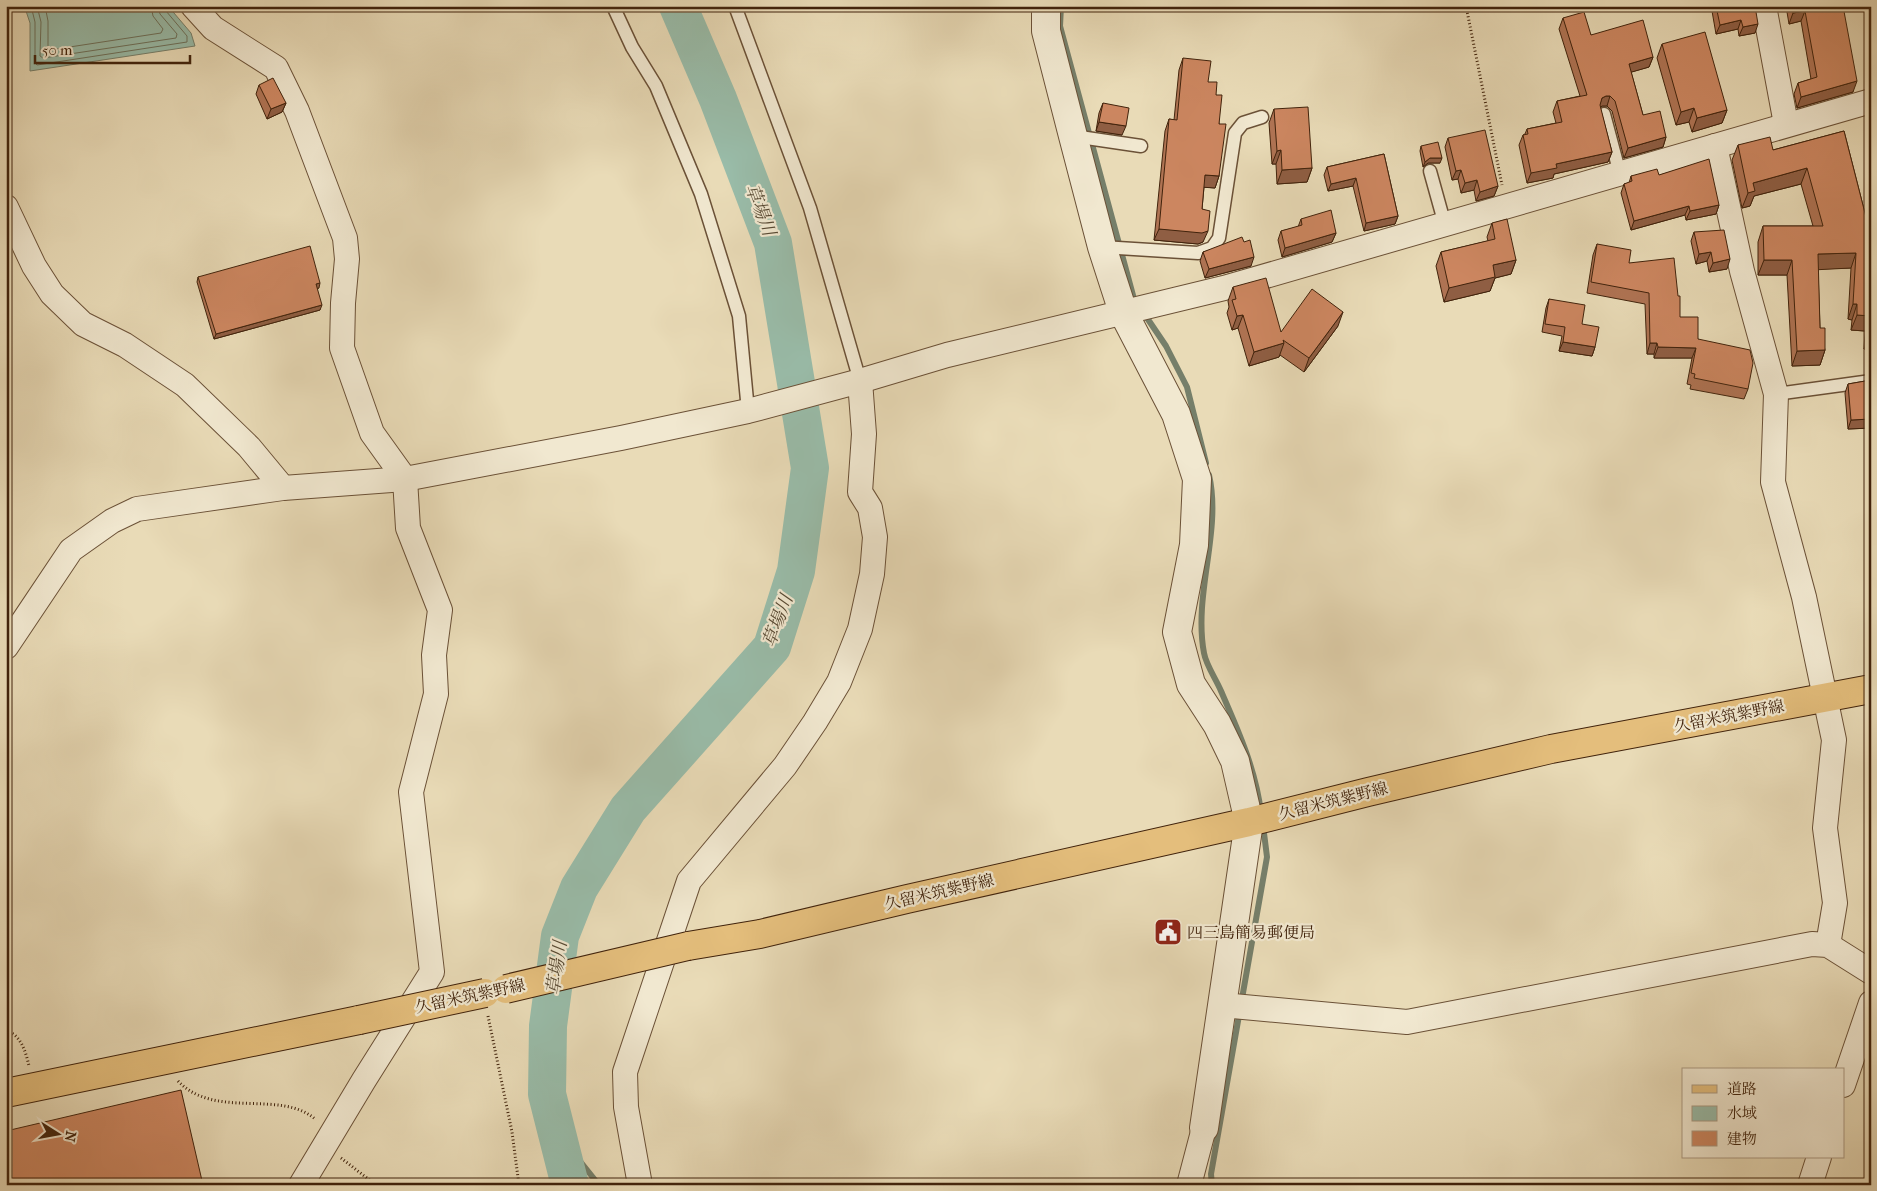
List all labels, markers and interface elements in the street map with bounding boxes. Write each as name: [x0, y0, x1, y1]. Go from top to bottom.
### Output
scale bar: [35, 32, 190, 64]
text: 50 m: [42, 41, 73, 59]
water label: 草場川: [741, 181, 780, 241]
water label: 草場川: [759, 590, 798, 650]
street label: 久留米筑紫野線: [1672, 696, 1786, 736]
street label: 久留米筑紫野線: [1276, 778, 1390, 824]
street label: 久留米筑紫野線: [882, 870, 996, 914]
public building icon: 四三島簡易郵便局: [1153, 917, 1183, 947]
place label: 四三島簡易郵便局: [1187, 923, 1315, 942]
water label: 草場川: [543, 938, 571, 996]
street label: 久留米筑紫野線: [413, 975, 527, 1017]
legend: [1682, 1068, 1844, 1158]
text: 道路: [1727, 1080, 1757, 1098]
text: 水域: [1727, 1104, 1757, 1122]
north arrow: [32, 1108, 82, 1158]
text: N: [61, 1130, 80, 1144]
text: 建物: [1727, 1130, 1757, 1148]

